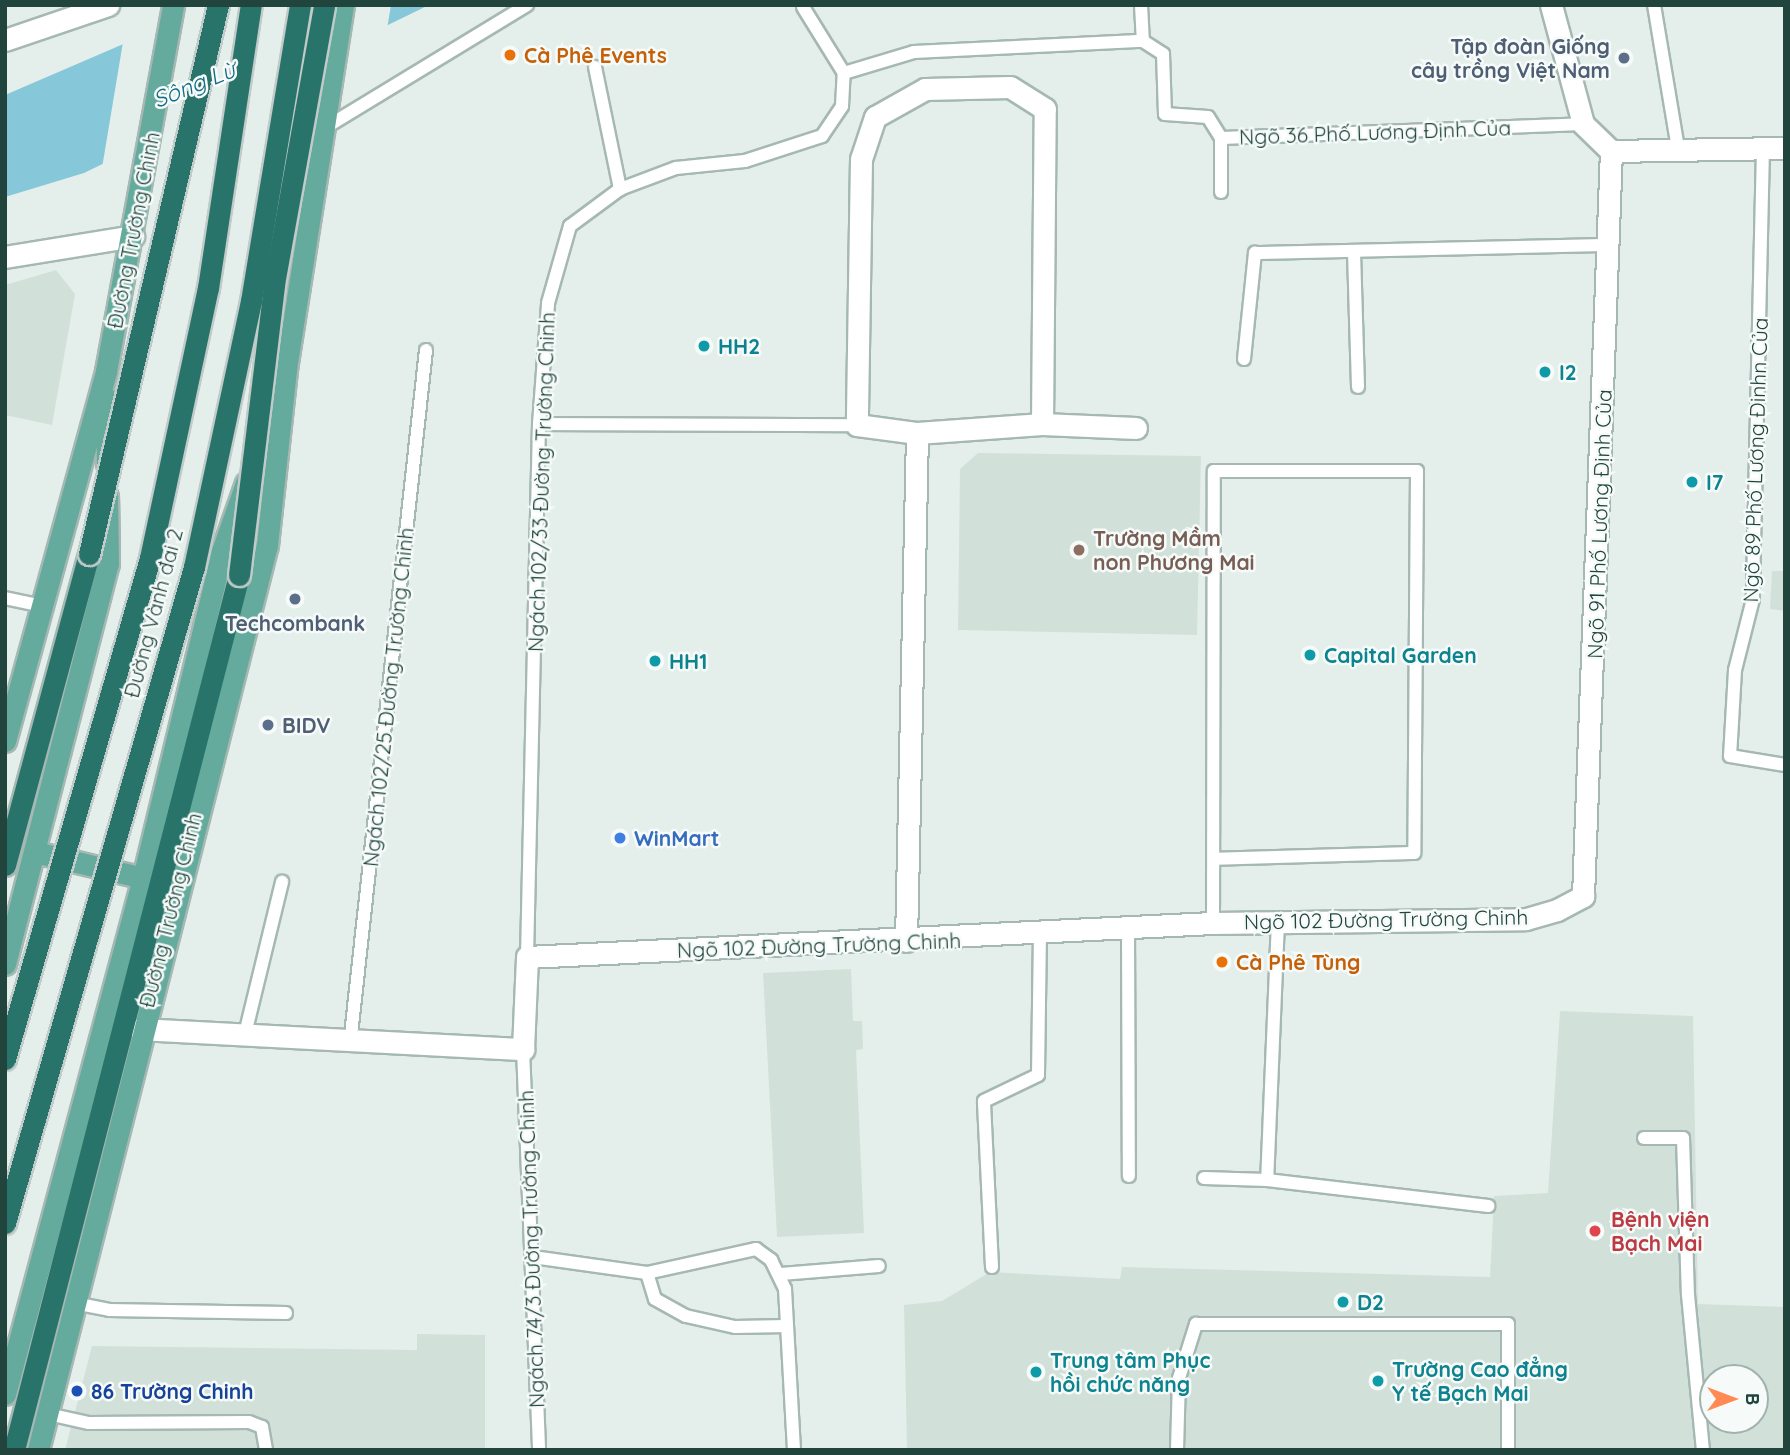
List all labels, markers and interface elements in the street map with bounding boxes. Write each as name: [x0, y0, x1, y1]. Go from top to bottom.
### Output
place label: Tập đoàn Giống cây trồng Việt Nam: [1411, 33, 1610, 83]
place label: Cà Phê Events: [524, 42, 667, 68]
marker: Cà Phê Events: [502, 47, 518, 63]
marker: Tập đoàn Giống cây trồng Việt Nam: [1616, 50, 1632, 66]
water label: Sông Lừ: [149, 56, 239, 114]
street label: Ngõ 36 Phố Lương Định Của: [1239, 115, 1511, 149]
street label: Đường Trường Chinh: [102, 129, 164, 331]
street label: Ngách 102/33 Đường Trường Chinh: [522, 312, 560, 652]
street label: Ngõ 89 Phố Lương Đinhn Của: [1737, 317, 1773, 603]
place label: HH2: [718, 333, 760, 359]
marker: HH2: [696, 338, 712, 354]
place label: I2: [1559, 359, 1577, 385]
marker: I2: [1537, 364, 1553, 380]
street label: Ngõ 91 Phố Lương Định Của: [1582, 389, 1616, 659]
place label: I7: [1706, 469, 1723, 495]
marker: I7: [1684, 474, 1700, 490]
place label: Trường Mầm non Phương Mai: [1093, 525, 1255, 575]
street label: Đường Vành đai 2: [118, 526, 188, 700]
street label: Ngách 102/25 Đường Trường Chinh: [358, 526, 418, 868]
marker: Trường Mầm non Phương Mai: [1071, 542, 1087, 558]
marker: Techcombank: [287, 591, 303, 607]
place label: Techcombank: [225, 610, 365, 636]
place label: Capital Garden: [1324, 642, 1477, 668]
marker: Capital Garden: [1302, 647, 1318, 663]
place label: HH1: [669, 648, 707, 674]
marker: HH1: [647, 653, 663, 669]
place label: BIDV: [282, 712, 331, 738]
marker: BIDV: [260, 717, 276, 733]
street label: Đường Trường Chinh: [134, 810, 206, 1010]
place label: WinMart: [634, 825, 719, 851]
marker: WinMart: [612, 830, 628, 846]
street label: Ngõ 102 Đường Trường Chinh: [1244, 904, 1528, 934]
street label: Ngõ 102 Đường Trường Chinh: [676, 927, 962, 963]
place label: Cà Phê Tùng: [1236, 949, 1360, 975]
marker: Cà Phê Tùng: [1214, 954, 1230, 970]
street label: Ngách 74/3 Đường Trường Chinh: [513, 1090, 549, 1408]
place label: Bệnh viện Bạch Mai: [1611, 1206, 1709, 1256]
marker: Bệnh viện Bạch Mai: [1585, 1221, 1605, 1241]
place label: D2: [1357, 1289, 1384, 1315]
marker: D2: [1335, 1294, 1351, 1310]
place label: Trung tâm Phục hồi chức năng: [1050, 1347, 1210, 1397]
place label: Trường Cao đẳng Y tế Bạch Mai: [1392, 1356, 1568, 1406]
marker: Trung tâm Phục hồi chức năng: [1028, 1364, 1044, 1380]
north arrow: [1699, 1364, 1769, 1434]
marker: Trường Cao đẳng Y tế Bạch Mai: [1370, 1373, 1386, 1389]
place label: 86 Trường Chinh: [91, 1378, 253, 1404]
marker: 86 Trường Chinh: [69, 1383, 85, 1399]
text: B: [1741, 1393, 1765, 1405]

